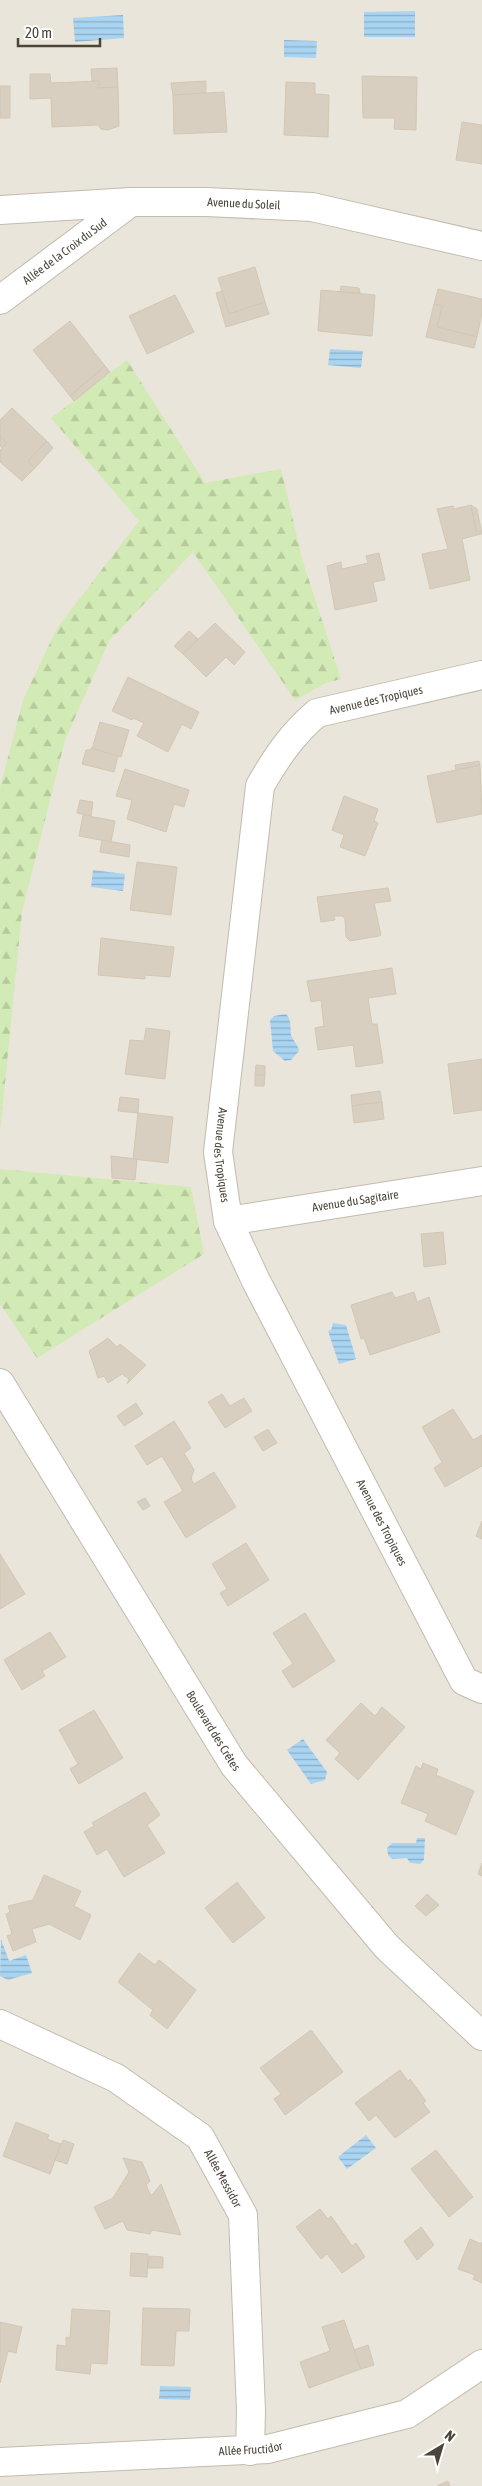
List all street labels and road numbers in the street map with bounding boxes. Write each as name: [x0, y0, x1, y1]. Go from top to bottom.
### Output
street label: Avenue du Soleil: [207, 195, 281, 213]
street label: Allée de la Croix du Sud: [20, 215, 110, 287]
street label: Avenue des Tropiques: [328, 682, 424, 718]
street label: Avenue des Tropiques: [211, 1107, 232, 1203]
street label: Avenue du Sagitaire: [311, 1187, 400, 1215]
street label: Avenue des Tropiques: [353, 1477, 410, 1568]
street label: Boulevard des Crêtes: [183, 1688, 243, 1774]
street label: Allée Messidor: [201, 2147, 245, 2210]
street label: Allée Fructidor: [218, 2438, 284, 2458]

